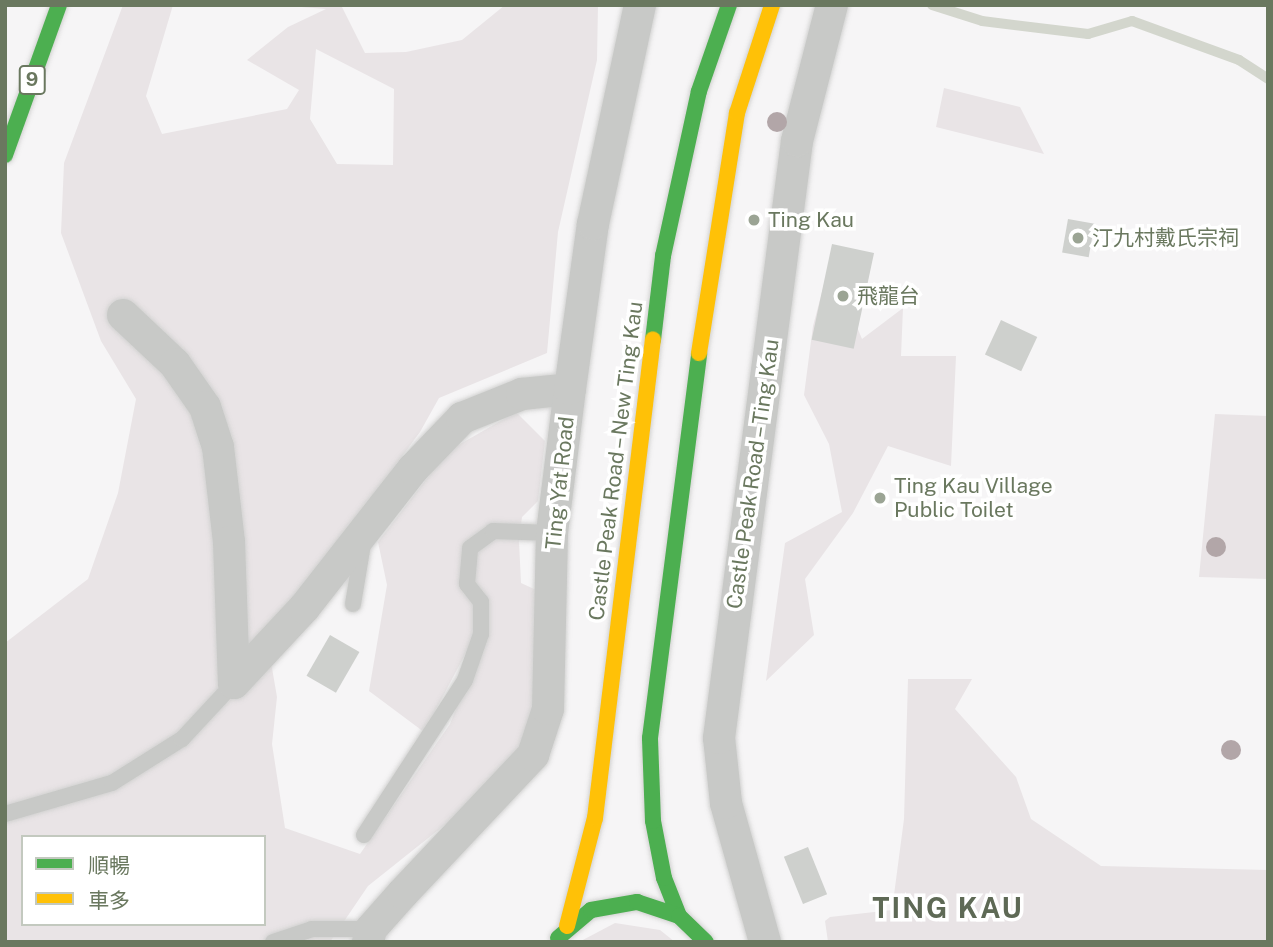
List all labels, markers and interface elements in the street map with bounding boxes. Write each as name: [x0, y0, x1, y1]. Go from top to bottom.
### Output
road number: 9: [18, 64, 46, 96]
place label: Ting Kau: [768, 207, 854, 233]
marker: Ting Kau: [746, 212, 762, 228]
place label: 汀九村戴氏宗祠: [1092, 225, 1239, 251]
marker: 汀九村戴氏宗祠: [1070, 230, 1086, 246]
place label: 飛龍台: [857, 283, 920, 309]
marker: 飛龍台: [835, 288, 851, 304]
street label: Castle Peak Road – New Ting Kau: [584, 297, 648, 625]
street label: Castle Peak Road – Ting Kau: [721, 334, 785, 614]
street label: Ting Yat Road: [540, 415, 580, 551]
place label: Ting Kau Village Public Toilet: [894, 473, 1053, 523]
marker: Ting Kau Village Public Toilet: [872, 490, 888, 506]
legend: [21, 835, 266, 926]
text: 順暢: [88, 853, 130, 878]
text: 車多: [88, 888, 130, 913]
district label: TING KAU: [873, 891, 1023, 925]

